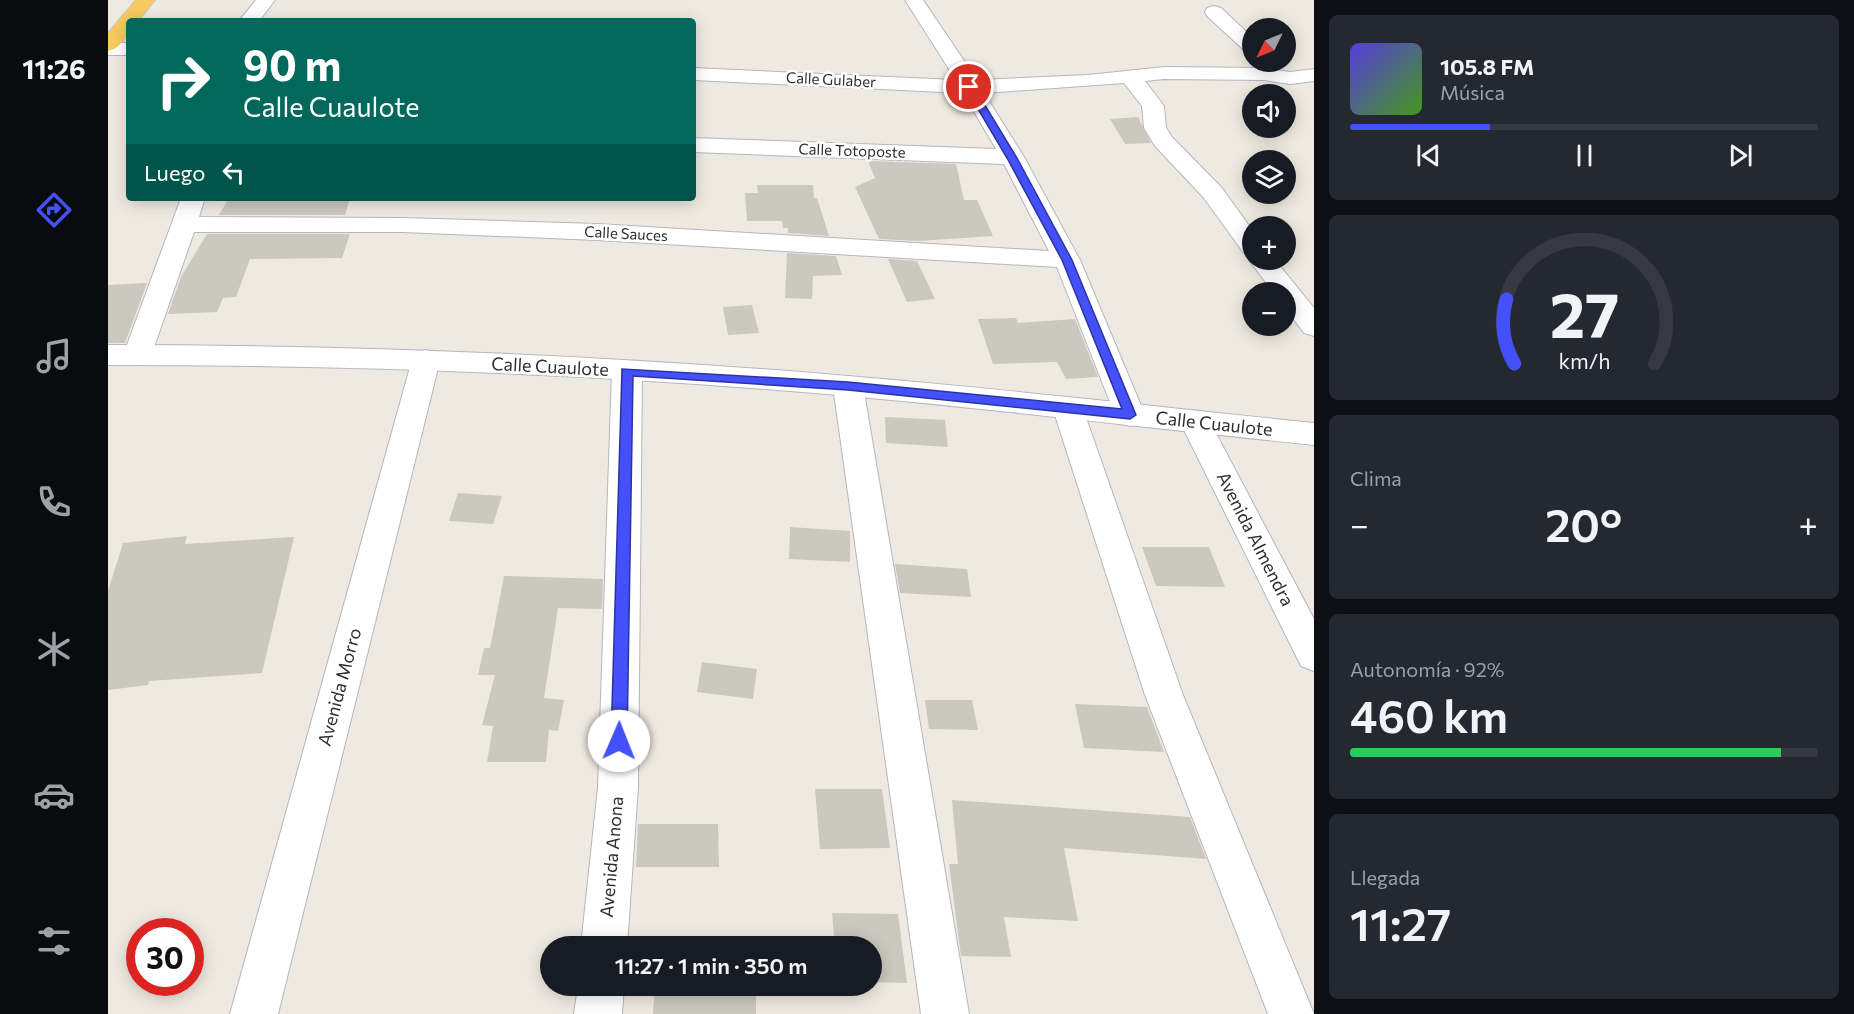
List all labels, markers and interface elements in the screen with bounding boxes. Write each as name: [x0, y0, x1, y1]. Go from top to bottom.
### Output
north arrow: [1242, 18, 1296, 72]
map controls: [1242, 18, 1296, 336]
text: 90 m: [243, 38, 342, 90]
icon: right: [144, 42, 222, 120]
text: 11:26: [22, 52, 86, 85]
text: 105.8 FM: [1440, 53, 1534, 80]
pin: [943, 61, 994, 112]
street label: Calle Gulaber: [785, 68, 877, 90]
icon: arrive: [952, 70, 985, 103]
text: Música: [1440, 80, 1505, 104]
button: sound: [1242, 84, 1296, 138]
text: Calle Cuaulote: [243, 90, 419, 123]
street label: Calle Totoposte: [798, 139, 906, 161]
icon: previous: [1412, 139, 1445, 172]
icon: pause: [1568, 139, 1601, 172]
icon: next: [1724, 139, 1757, 172]
button: layers: [1242, 150, 1296, 204]
icon: left: [217, 156, 250, 189]
text: Luego: [144, 159, 205, 186]
icon: directions: [33, 189, 75, 231]
button: +: [1242, 216, 1296, 270]
street label: Calle Sauces: [584, 222, 668, 244]
text: 27: [1549, 275, 1619, 351]
button: −: [1242, 282, 1296, 336]
icon: music: [33, 335, 75, 377]
text: km/h: [1558, 348, 1610, 374]
street label: Calle Cuaulote: [491, 352, 609, 380]
street label: Calle Cuaulote: [1154, 406, 1274, 440]
text: Clima: [1350, 466, 1402, 490]
street label: Avenida Almendra: [1213, 468, 1299, 609]
icon: phone: [33, 481, 75, 523]
text: 20°: [1545, 496, 1622, 551]
text: −: [1350, 503, 1369, 544]
text: +: [1799, 503, 1818, 544]
street label: Avenida Morro: [313, 625, 365, 748]
icon: climate: [33, 628, 75, 670]
text: Autonomía · 92%: [1350, 657, 1504, 681]
text: 460 km: [1350, 687, 1508, 742]
position arrow: [587, 709, 651, 773]
icon: car: [33, 774, 75, 816]
street label: Avenida Anona: [595, 795, 627, 918]
text: Llegada: [1350, 865, 1420, 889]
text: 11:27: [1350, 895, 1451, 950]
speed limit sign: 30: [126, 918, 204, 996]
icon: filters: [33, 920, 75, 962]
text: 11:27 · 1 min · 350 m: [615, 952, 807, 979]

